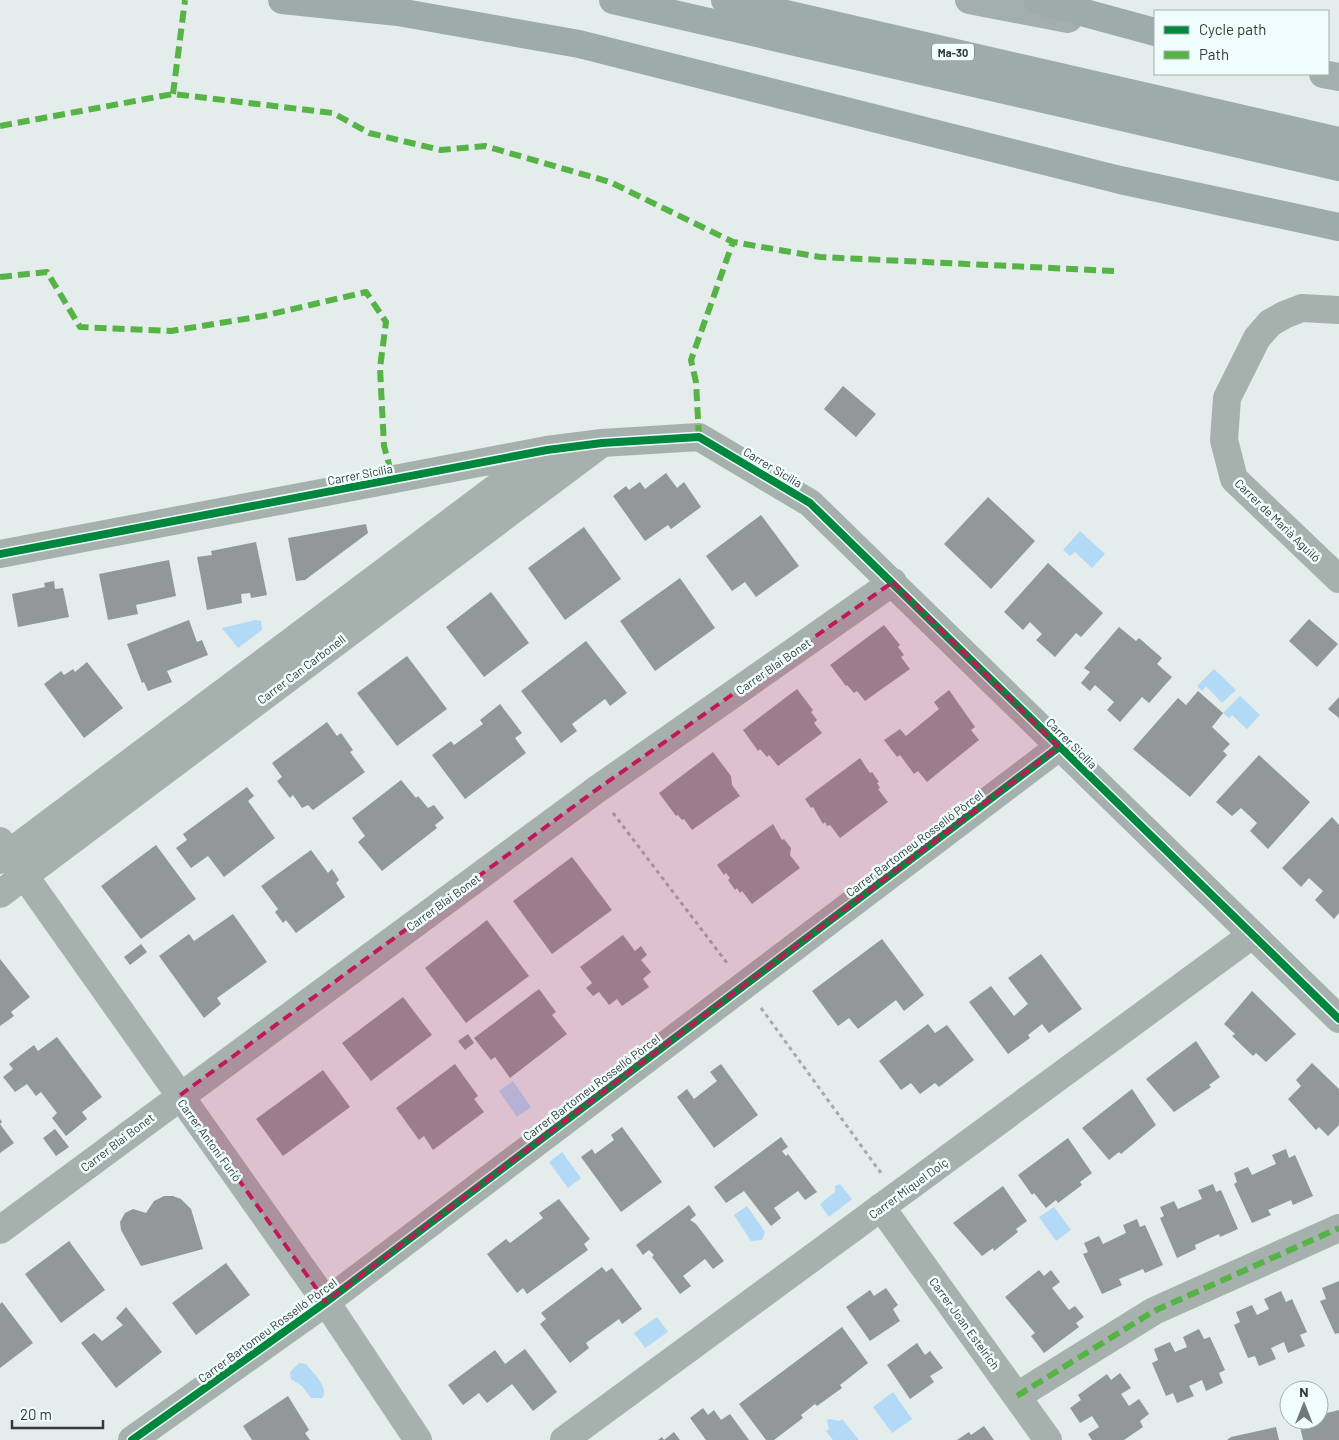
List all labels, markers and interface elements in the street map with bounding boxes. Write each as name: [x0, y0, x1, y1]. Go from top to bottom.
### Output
legend: [1154, 10, 1329, 75]
text: Cycle path: [1199, 20, 1266, 38]
road number: Ma-30: [932, 44, 974, 61]
text: Path: [1199, 45, 1229, 63]
street label: Carrer Sicília: [741, 444, 805, 490]
street label: Carrer Sicília: [326, 461, 394, 487]
street label: Carrer de Marià Aguiló: [1232, 476, 1324, 564]
street label: Carrer Can Carbonell: [254, 631, 348, 707]
street label: Carrer Blai Bonet: [733, 635, 813, 697]
street label: Carrer Sicília: [1044, 715, 1100, 771]
street label: Carrer Bartomeu Rosselló Pòrcel: [843, 787, 985, 899]
street label: Carrer Blai Bonet: [403, 870, 483, 934]
street label: Carrer Bartomeu Rosselló Pòrcel: [520, 1031, 662, 1143]
street label: Carrer Antoni Furió: [175, 1096, 245, 1184]
street label: Carrer Blai Bonet: [78, 1110, 156, 1174]
street label: Carrer Miquel Dolç: [866, 1155, 950, 1221]
street label: Carrer Joan Estelrich: [927, 1274, 1003, 1372]
street label: Carrer Bartomeu Rosselló Pòrcel: [195, 1275, 339, 1385]
north arrow: [1279, 1380, 1329, 1430]
text: N: [1299, 1383, 1309, 1400]
scale bar: [12, 1398, 104, 1430]
text: 20 m: [20, 1405, 52, 1423]

